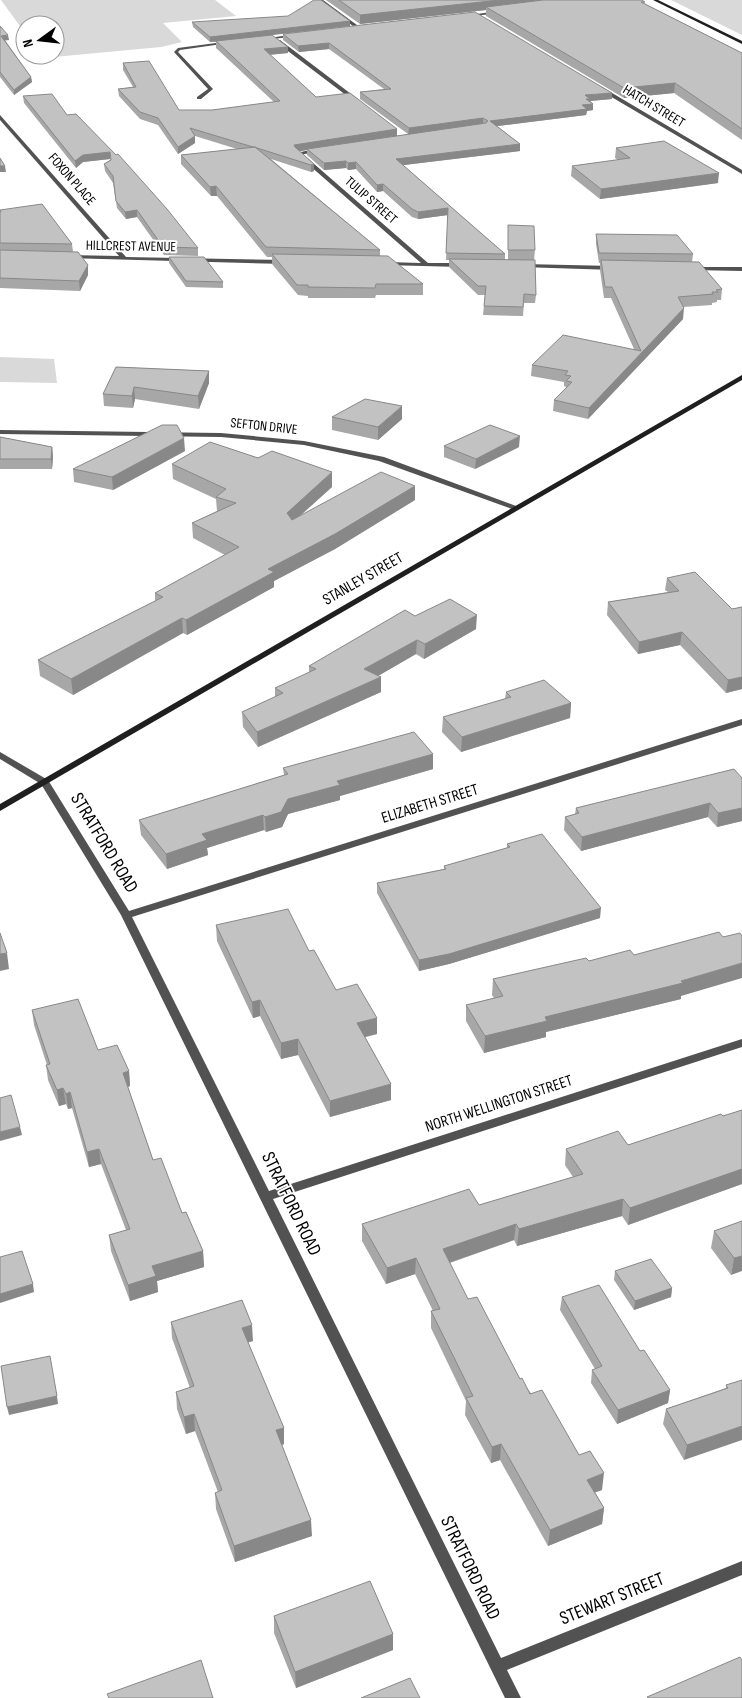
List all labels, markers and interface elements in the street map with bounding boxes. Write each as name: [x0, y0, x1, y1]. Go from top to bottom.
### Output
north arrow: [15, 15, 65, 65]
text: N: [19, 37, 37, 49]
street label: HATCH STREET: [620, 81, 688, 131]
street label: FOXON PLACE: [45, 149, 99, 209]
street label: TULIP STREET: [341, 173, 401, 228]
street label: HILLCREST AVENUE: [86, 237, 177, 255]
street label: SEFTON DRIVE: [230, 414, 299, 438]
street label: STANLEY STREET: [319, 548, 407, 610]
street label: ELIZABETH STREET: [379, 780, 481, 828]
street label: STRATFORD ROAD: [65, 789, 143, 897]
street label: NORTH WELLINGTON STREET: [423, 1071, 575, 1137]
street label: STRATFORD ROAD: [256, 1148, 326, 1260]
street label: STRATFORD ROAD: [435, 1512, 505, 1624]
street label: STEWART STREET: [556, 1567, 668, 1630]

